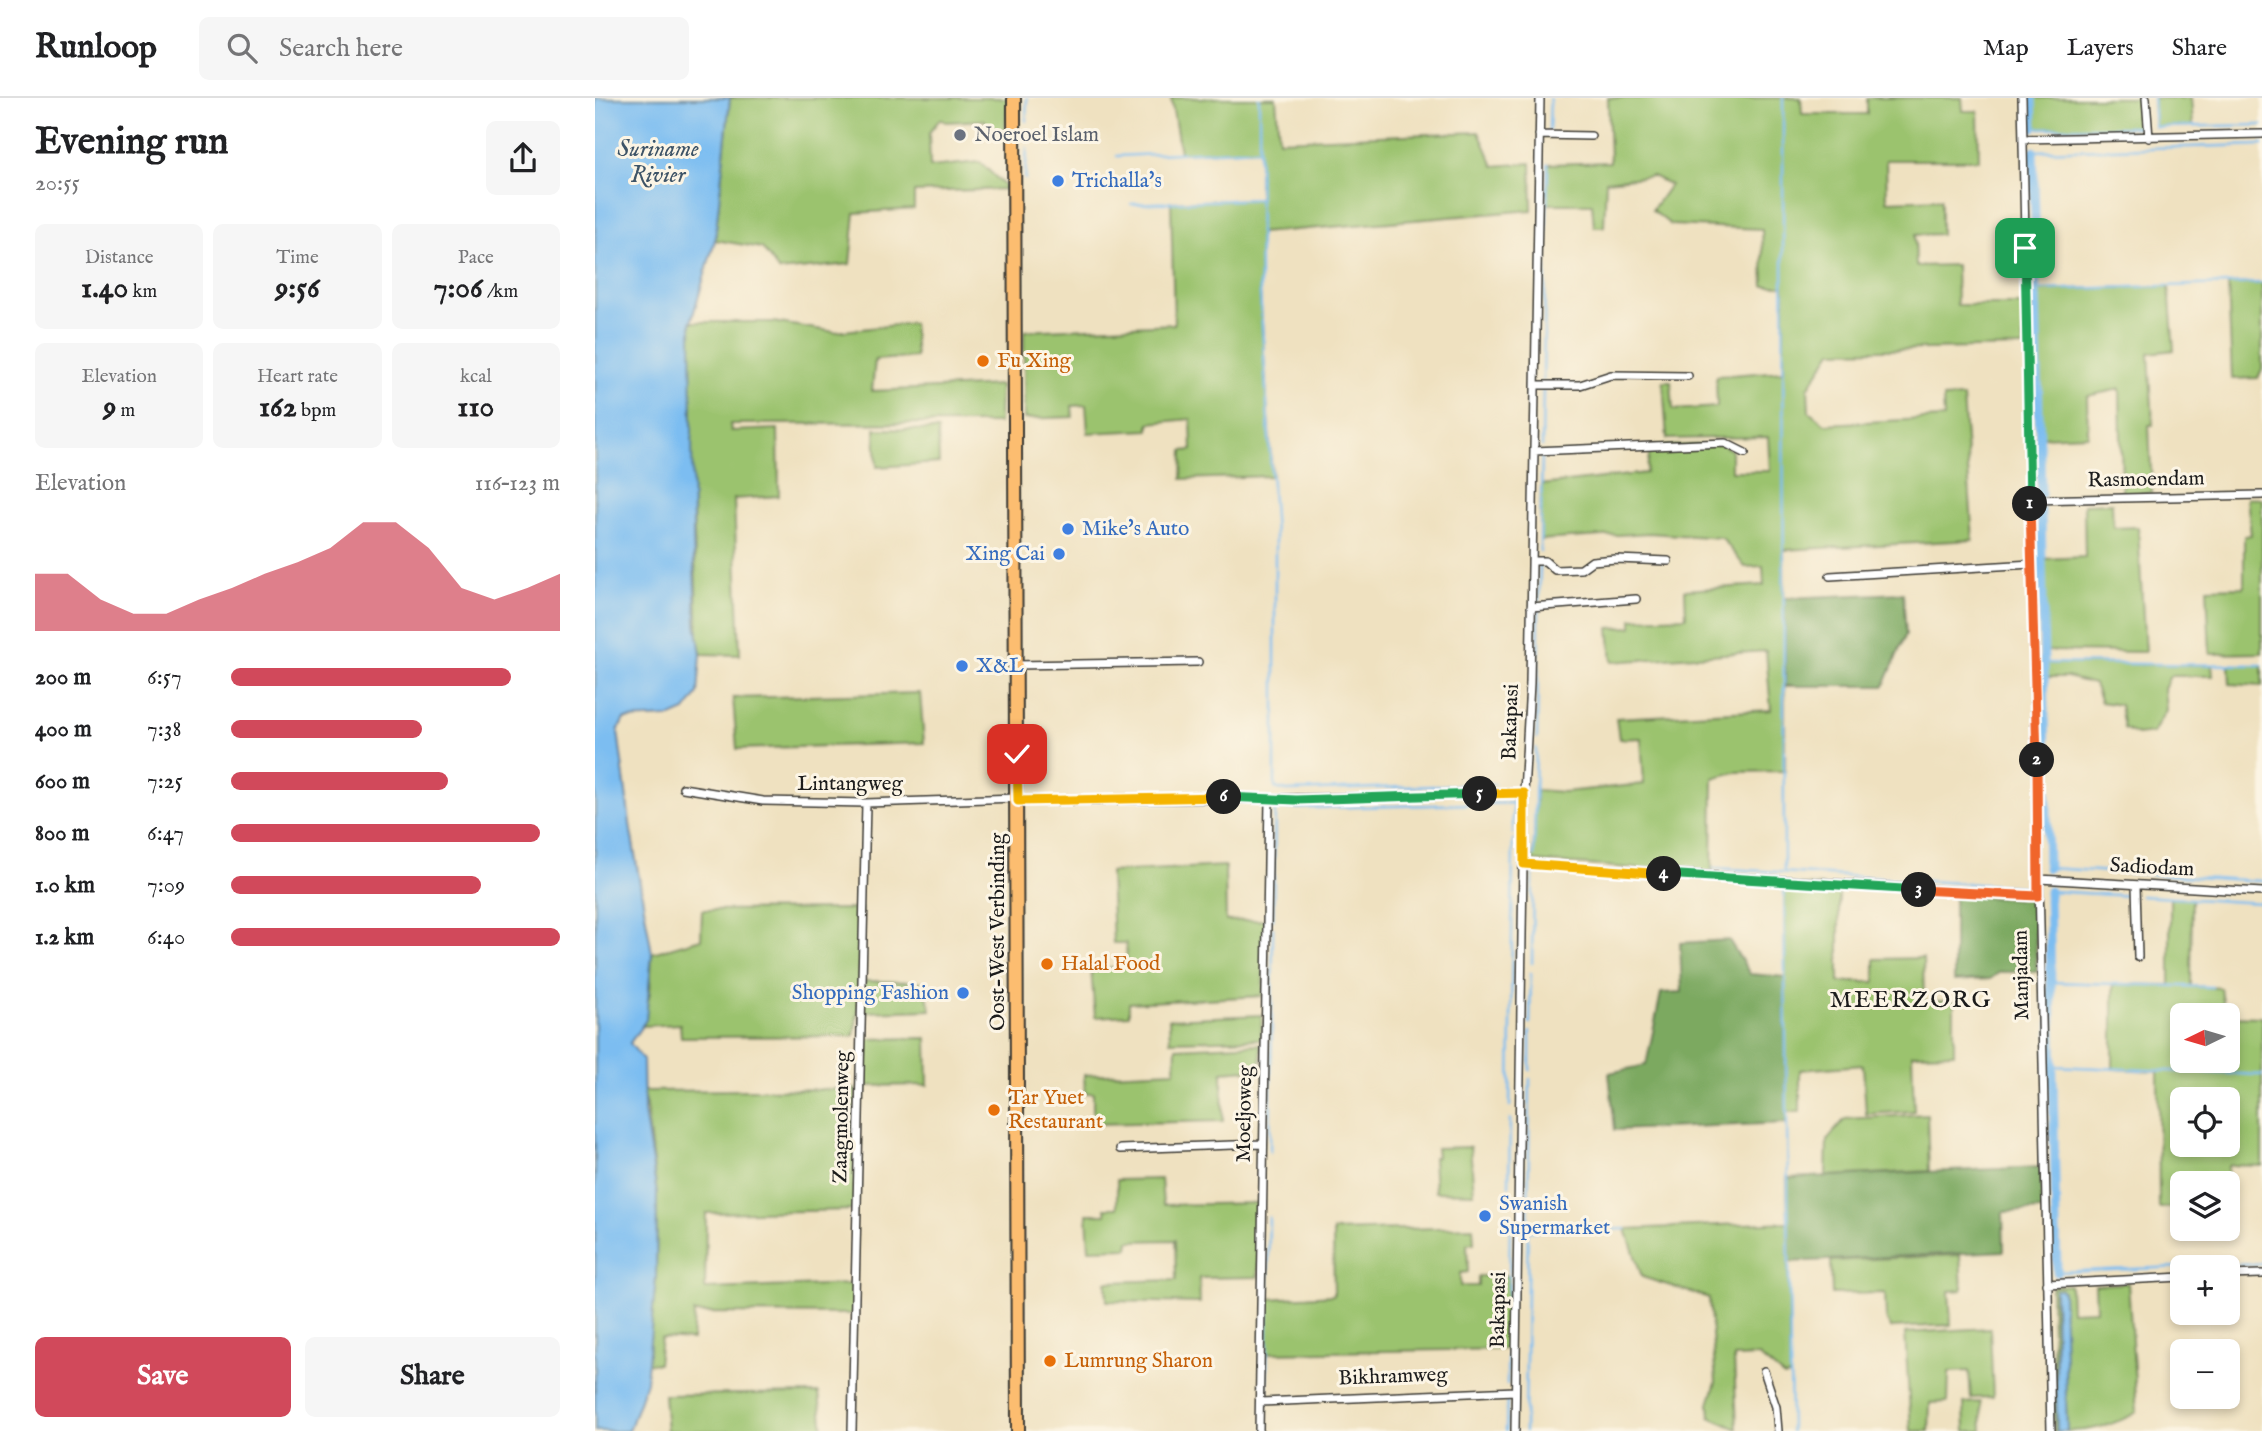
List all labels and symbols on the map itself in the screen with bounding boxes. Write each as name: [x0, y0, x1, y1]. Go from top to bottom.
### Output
place label: Noeroel Islam: [974, 122, 1099, 149]
marker: Noeroel Islam: [952, 127, 968, 143]
water label: Suriname Rivier: [617, 135, 699, 190]
place label: Trichalla's: [1072, 168, 1162, 195]
marker: Trichalla's: [1050, 173, 1066, 189]
pin: [1995, 218, 2055, 278]
place label: Fu Xing: [997, 348, 1071, 375]
marker: Fu Xing: [975, 353, 991, 369]
street label: Rasmoendam: [2087, 465, 2205, 495]
pin: 1: [2013, 486, 2047, 522]
place label: Mike's Auto: [1082, 516, 1189, 543]
marker: Mike's Auto: [1060, 521, 1076, 537]
place label: Xing Cai: [966, 541, 1045, 568]
marker: Xing Cai: [1051, 546, 1067, 562]
place label: X&L: [976, 653, 1024, 680]
marker: X&L: [954, 658, 970, 674]
street label: Bakapasi: [1496, 683, 1526, 761]
pin: [987, 724, 1047, 784]
pin: 2: [2019, 742, 2055, 778]
street label: Lintangweg: [797, 771, 903, 798]
pin: 5: [1463, 776, 1498, 812]
pin: 6: [1207, 780, 1241, 814]
street label: Oost-West Verbinding: [985, 832, 1012, 1031]
street label: Sadiodam: [2109, 852, 2195, 884]
pin: 4: [1647, 856, 1681, 892]
pin: 3: [1901, 872, 1937, 908]
street label: Manjadam: [2008, 930, 2036, 1020]
place label: Halal Food: [1061, 951, 1161, 978]
marker: Halal Food: [1039, 956, 1055, 972]
place label: Shopping Fashion: [792, 980, 949, 1007]
marker: Shopping Fashion: [955, 985, 971, 1001]
district label: MEERZORG: [1829, 985, 1993, 1016]
north arrow: [2170, 1003, 2240, 1073]
street label: Zaagmolenweg: [827, 1050, 857, 1184]
street label: Moeljoweg: [1231, 1065, 1259, 1163]
place label: Tar Yuet Restaurant: [1008, 1085, 1103, 1136]
marker: Tar Yuet Restaurant: [986, 1102, 1002, 1118]
place label: Swanish Supermarket: [1499, 1191, 1610, 1242]
marker: Swanish Supermarket: [1477, 1208, 1493, 1224]
street label: Bakapasi: [1485, 1271, 1513, 1349]
place label: Lumrung Sharon: [1064, 1348, 1213, 1375]
marker: Lumrung Sharon: [1042, 1353, 1058, 1369]
street label: Bikhramweg: [1338, 1362, 1449, 1392]

